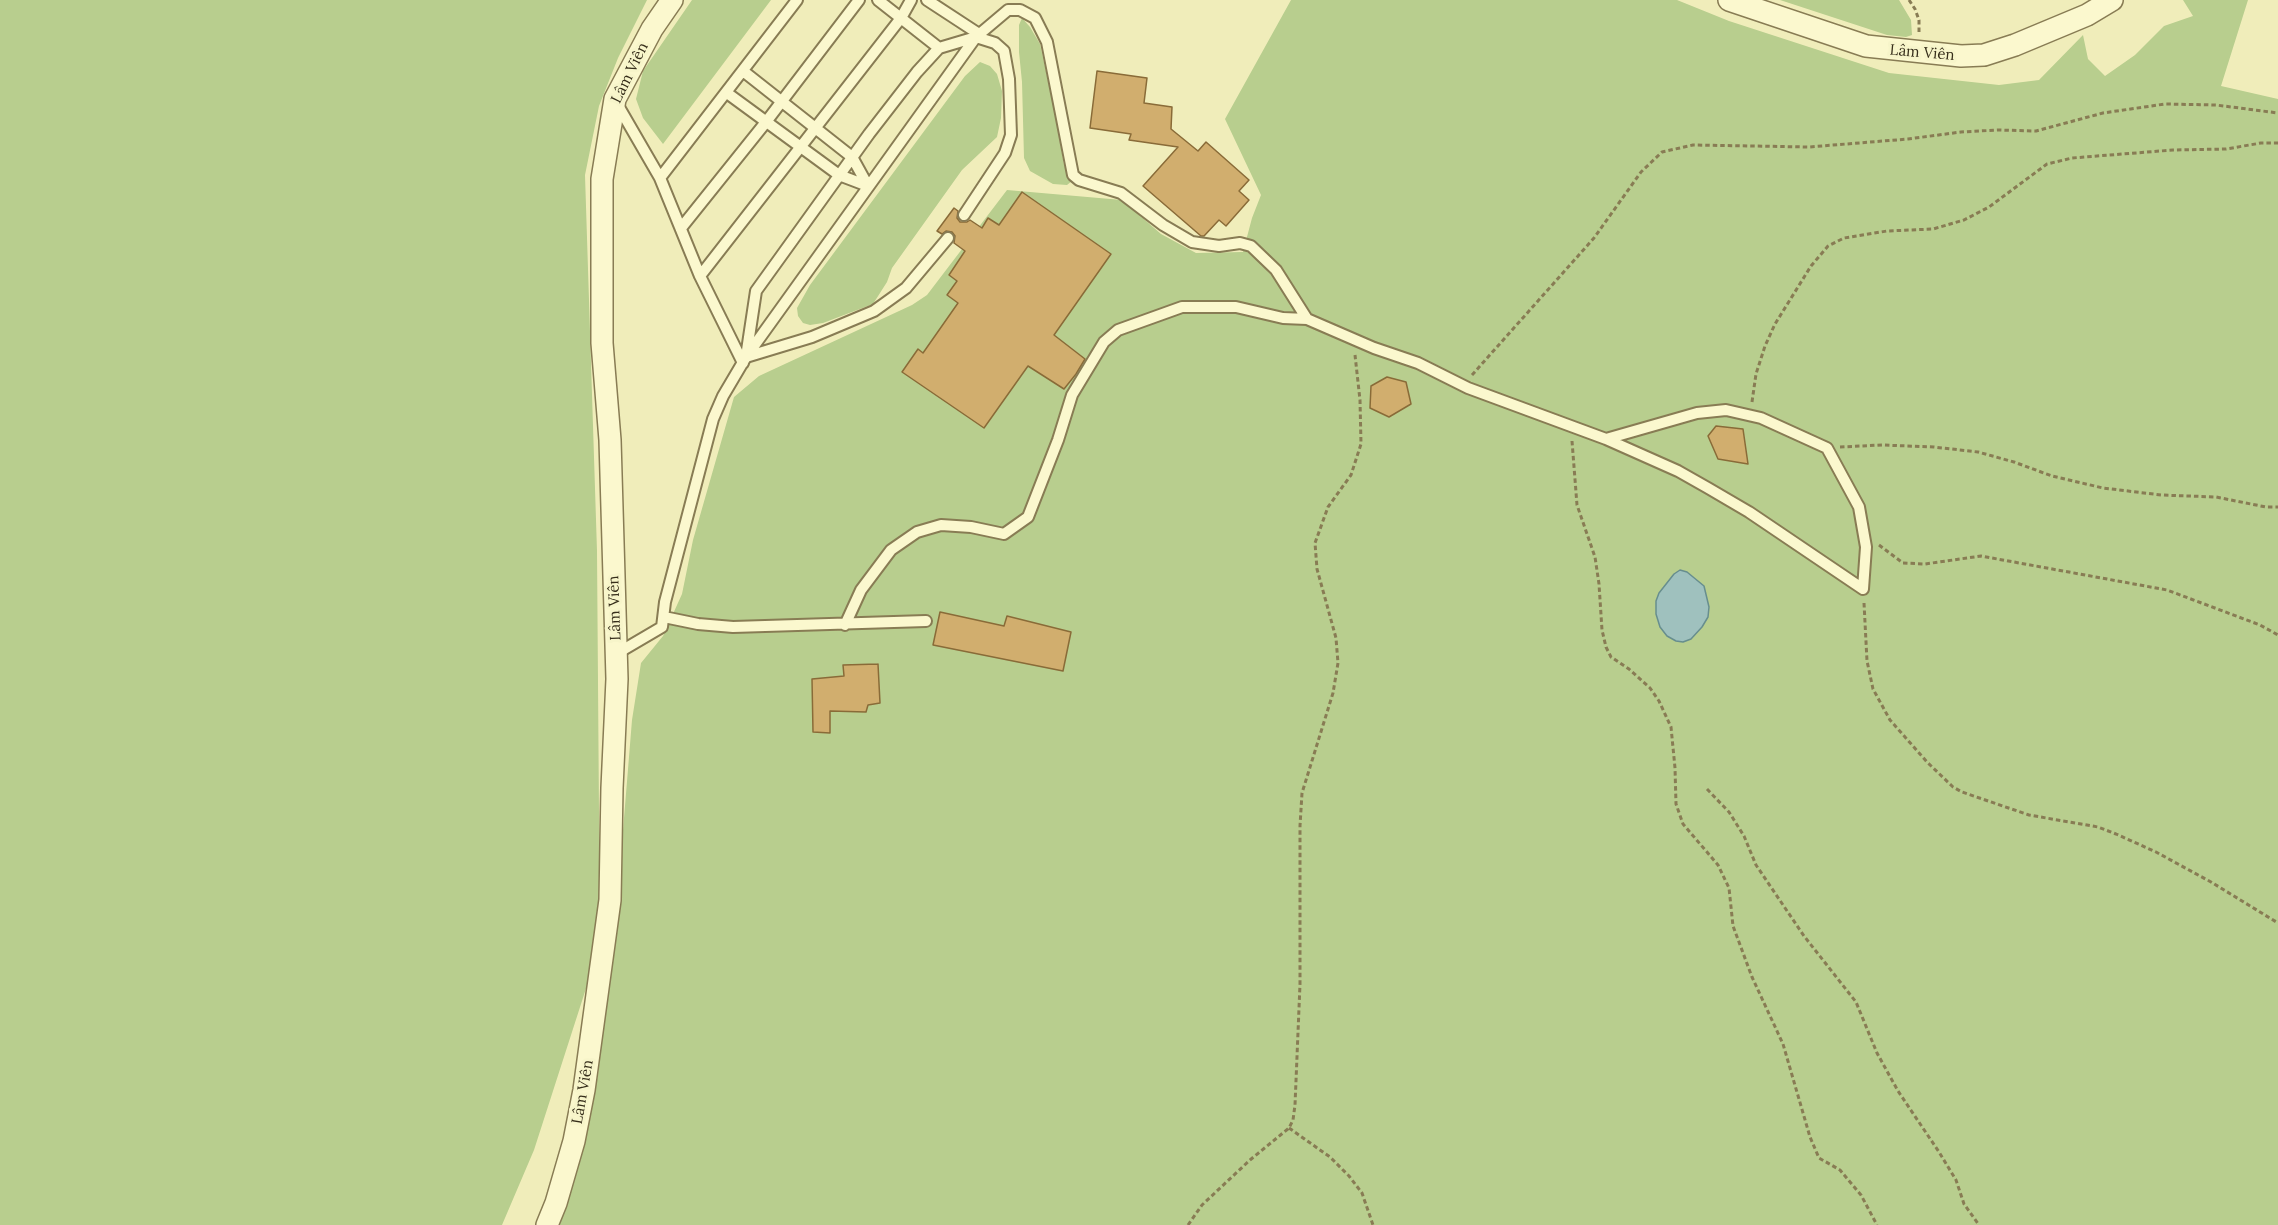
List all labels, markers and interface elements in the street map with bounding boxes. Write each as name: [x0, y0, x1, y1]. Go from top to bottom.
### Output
street label: Lâm Viên: [608, 40, 652, 106]
street label: Lâm Viên: [1889, 41, 1955, 65]
street label: Lâm Viên: [605, 575, 625, 641]
street label: Lâm Viên: [568, 1058, 598, 1126]

